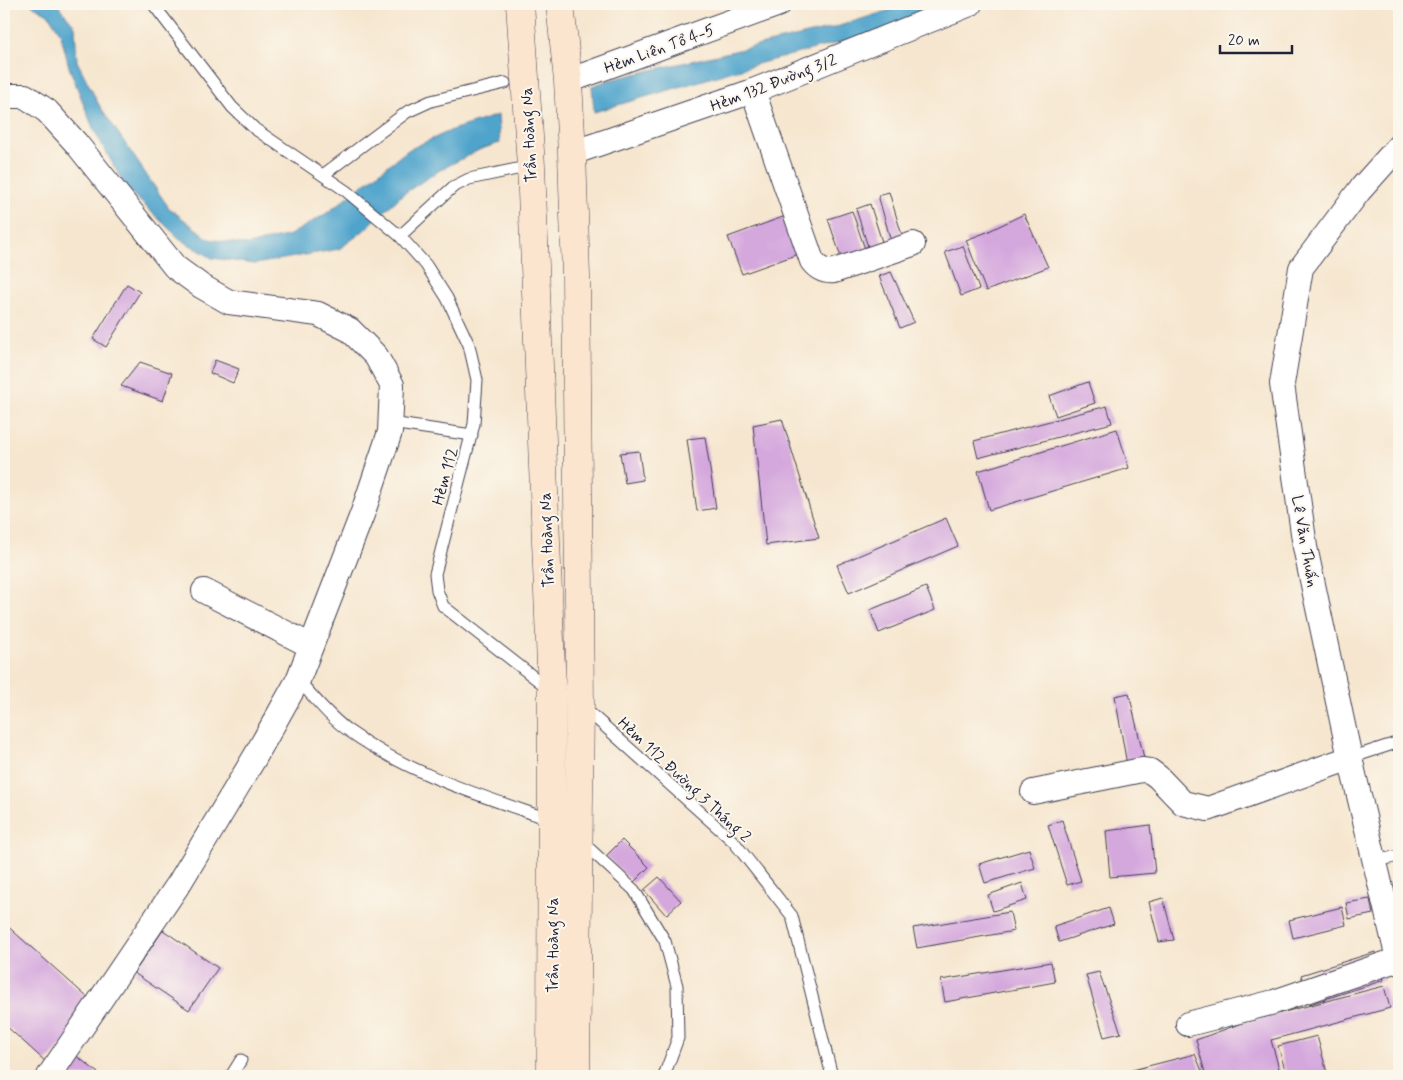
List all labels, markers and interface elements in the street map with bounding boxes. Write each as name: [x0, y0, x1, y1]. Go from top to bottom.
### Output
street label: Hẻm Liên Tổ 4-5: [601, 20, 718, 79]
scale bar: [1220, 22, 1293, 54]
text: 20 m: [1228, 31, 1260, 51]
street label: Hẻm 132 Đường 3/2: [707, 50, 840, 118]
street label: Trần Hoàng Na: [517, 87, 543, 183]
street label: Hẻm 112: [428, 445, 463, 508]
street label: Trần Hoàng Na: [535, 492, 561, 588]
street label: Lê Văn Thuấn: [1286, 494, 1323, 589]
street label: Hẻm 112 Đường 3 Tháng 2: [612, 713, 755, 848]
street label: Trần Hoàng Na: [543, 897, 565, 993]

